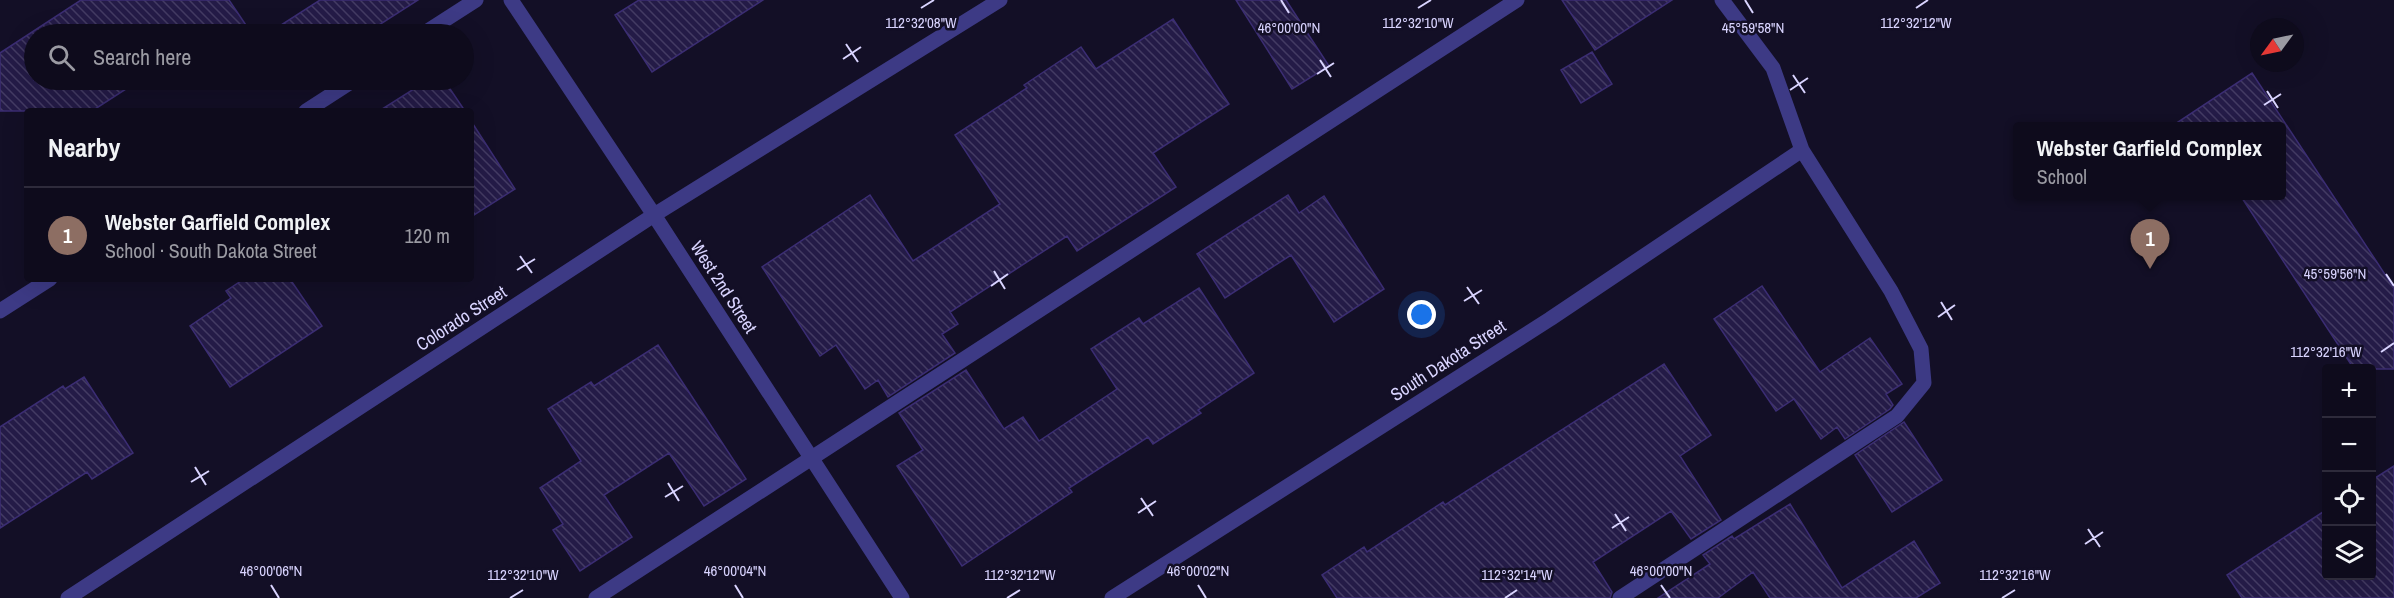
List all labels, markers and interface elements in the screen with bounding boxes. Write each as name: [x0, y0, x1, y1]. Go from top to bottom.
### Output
text: 112°32'08"W: [885, 12, 957, 33]
text: 112°32'10"W: [1382, 12, 1454, 33]
text: 112°32'12"W: [1880, 12, 1952, 33]
text: 46°00'00"N: [1258, 17, 1320, 38]
text: 45°59'58"N: [1722, 17, 1784, 38]
north arrow: [2250, 18, 2304, 72]
search box: [24, 24, 474, 90]
icon: search: [45, 41, 78, 74]
text: Search here: [93, 42, 191, 72]
popup: [2013, 122, 2286, 200]
text: Nearby: [48, 130, 120, 165]
text: Webster Garfield Complex: [2037, 133, 2262, 163]
text: School: [2037, 163, 2087, 190]
text: Webster Garfield Complex: [105, 207, 330, 237]
pin: 1: [2130, 220, 2170, 269]
text: 1: [63, 222, 72, 249]
text: 120 m: [404, 222, 450, 249]
street label: West 2nd Street: [685, 236, 763, 338]
text: School · South Dakota Street: [105, 237, 317, 264]
text: 45°59'56"N: [2304, 263, 2366, 284]
street label: Colorado Street: [411, 279, 511, 357]
your location: [1407, 300, 1436, 329]
street label: South Dakota Street: [1385, 313, 1511, 407]
text: 112°32'16"W: [2290, 341, 2362, 362]
map controls: [2322, 364, 2376, 580]
button: +: [2322, 364, 2376, 418]
button: −: [2322, 418, 2376, 472]
button: locate: [2322, 472, 2376, 526]
button: layers: [2322, 526, 2376, 580]
text: 46°00'06"N: [240, 560, 302, 581]
text: 46°00'04"N: [704, 560, 766, 581]
text: 46°00'02"N: [1167, 560, 1229, 581]
text: 46°00'00"N: [1630, 560, 1692, 581]
text: 112°32'10"W: [487, 564, 559, 585]
text: 112°32'12"W: [984, 564, 1056, 585]
text: 112°32'14"W: [1481, 564, 1553, 585]
text: 112°32'16"W: [1979, 564, 2051, 585]

